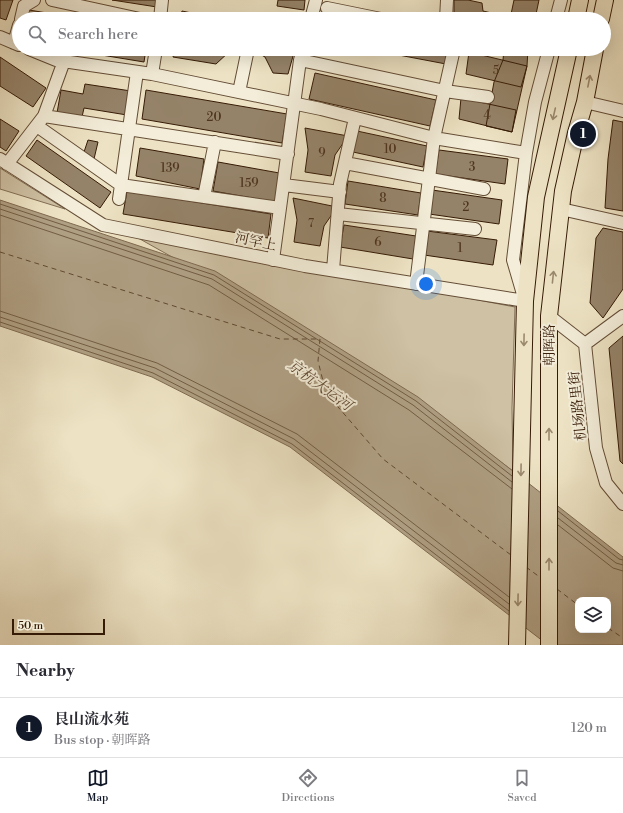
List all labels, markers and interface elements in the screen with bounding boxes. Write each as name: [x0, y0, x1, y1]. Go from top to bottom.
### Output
search box: [12, 12, 611, 56]
icon: search: [26, 23, 48, 45]
text: Search here: [58, 25, 138, 44]
house number: 5: [493, 63, 500, 78]
one-way arrow: [585, 75, 593, 88]
house number: 4: [483, 108, 491, 123]
one-way arrow: [550, 108, 558, 121]
house number: 20: [207, 110, 221, 125]
pin: 1: [570, 119, 596, 149]
house number: 10: [384, 142, 396, 157]
house number: 9: [318, 146, 326, 161]
house number: 3: [469, 160, 476, 175]
house number: 139: [160, 161, 180, 176]
house number: 159: [239, 176, 259, 191]
house number: 8: [379, 191, 387, 206]
house number: 2: [463, 200, 470, 215]
house number: 7: [308, 216, 314, 231]
street label: 河罕上: [233, 229, 278, 255]
house number: 6: [374, 235, 382, 250]
house number: 1: [457, 241, 463, 256]
one-way arrow: [550, 271, 557, 284]
your location: [416, 274, 436, 294]
street label: 朝晖路: [541, 324, 559, 366]
one-way arrow: [520, 333, 528, 346]
water label: 京杭大运河: [284, 356, 358, 417]
street label: 机场路里街: [565, 370, 591, 442]
one-way arrow: [545, 428, 553, 441]
one-way arrow: [517, 463, 525, 476]
one-way arrow: [545, 558, 553, 571]
one-way arrow: [514, 593, 522, 606]
map controls: [575, 597, 611, 633]
button: layers: [575, 597, 611, 633]
scale bar: [12, 617, 105, 636]
text: 50 m: [18, 619, 43, 633]
text: Nearby: [16, 660, 75, 682]
text: 艮山流水苑: [54, 710, 129, 729]
text: 1: [26, 720, 32, 736]
text: 120 m: [571, 720, 607, 736]
text: Bus stop · 朝晖路: [54, 732, 151, 748]
tab: Map: [87, 767, 109, 805]
tab: Directions: [282, 767, 335, 805]
tab: Saved: [508, 767, 536, 805]

